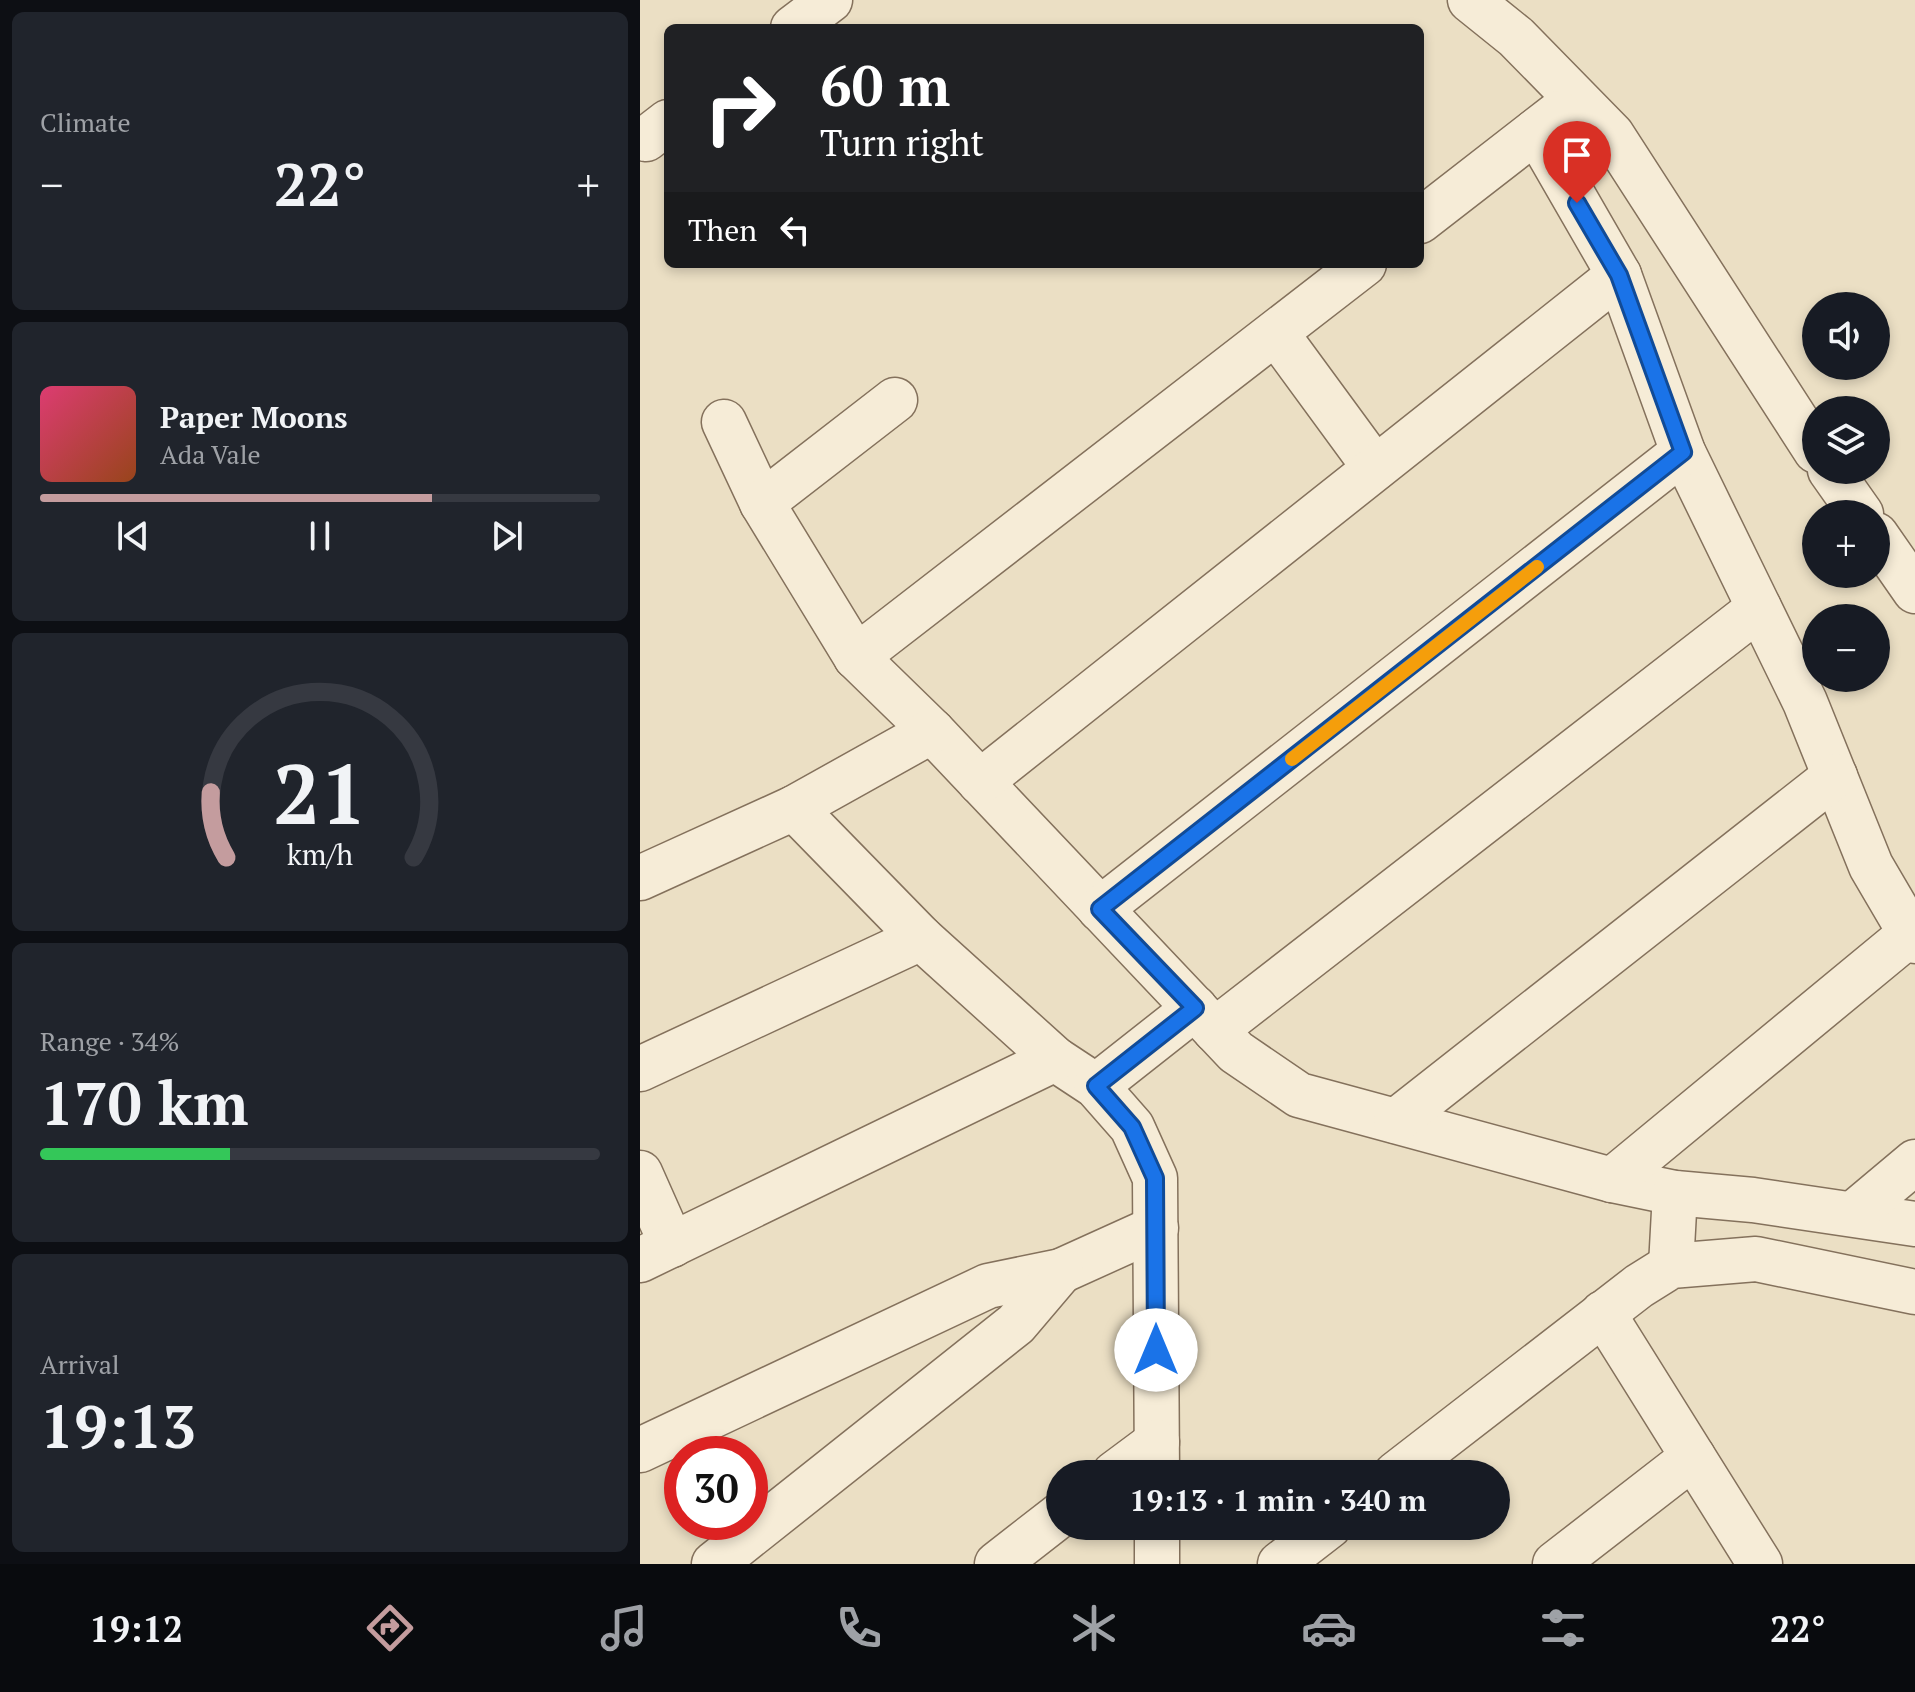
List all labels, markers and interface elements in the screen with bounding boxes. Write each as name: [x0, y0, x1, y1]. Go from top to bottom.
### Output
text: 60 m: [820, 48, 950, 122]
icon: right: [688, 56, 792, 160]
text: Climate: [40, 105, 131, 139]
text: Turn right: [820, 119, 984, 166]
pin: [1543, 121, 1611, 203]
icon: arrive: [1555, 133, 1599, 177]
text: 22°: [274, 144, 366, 223]
text: −: [40, 155, 63, 214]
text: +: [577, 155, 600, 214]
icon: left: [773, 208, 817, 252]
text: Then: [688, 210, 757, 250]
map controls: [1802, 292, 1890, 692]
button: sound: [1802, 292, 1890, 380]
button: layers: [1802, 396, 1890, 484]
text: Paper Moons: [160, 397, 348, 437]
text: Ada Vale: [160, 437, 261, 471]
button: +: [1802, 500, 1890, 588]
icon: previous: [111, 514, 155, 558]
icon: pause: [298, 514, 342, 558]
icon: next: [485, 514, 529, 558]
button: −: [1802, 604, 1890, 692]
text: 21: [273, 738, 367, 848]
text: km/h: [287, 835, 353, 873]
text: Range · 34%: [40, 1024, 179, 1058]
text: 170 km: [40, 1063, 248, 1142]
position arrow: [1114, 1308, 1198, 1392]
text: Arrival: [40, 1347, 120, 1381]
text: 19:13: [40, 1386, 196, 1465]
speed limit sign: 30: [664, 1436, 768, 1540]
text: 19:13 · 1 min · 340 m: [1130, 1480, 1426, 1520]
icon: directions: [362, 1600, 418, 1656]
icon: music: [596, 1600, 652, 1656]
icon: phone: [831, 1600, 887, 1656]
icon: climate: [1066, 1600, 1122, 1656]
icon: car: [1301, 1600, 1357, 1656]
icon: filters: [1535, 1600, 1591, 1656]
text: 19:12: [89, 1605, 183, 1652]
text: 22°: [1770, 1605, 1826, 1652]

